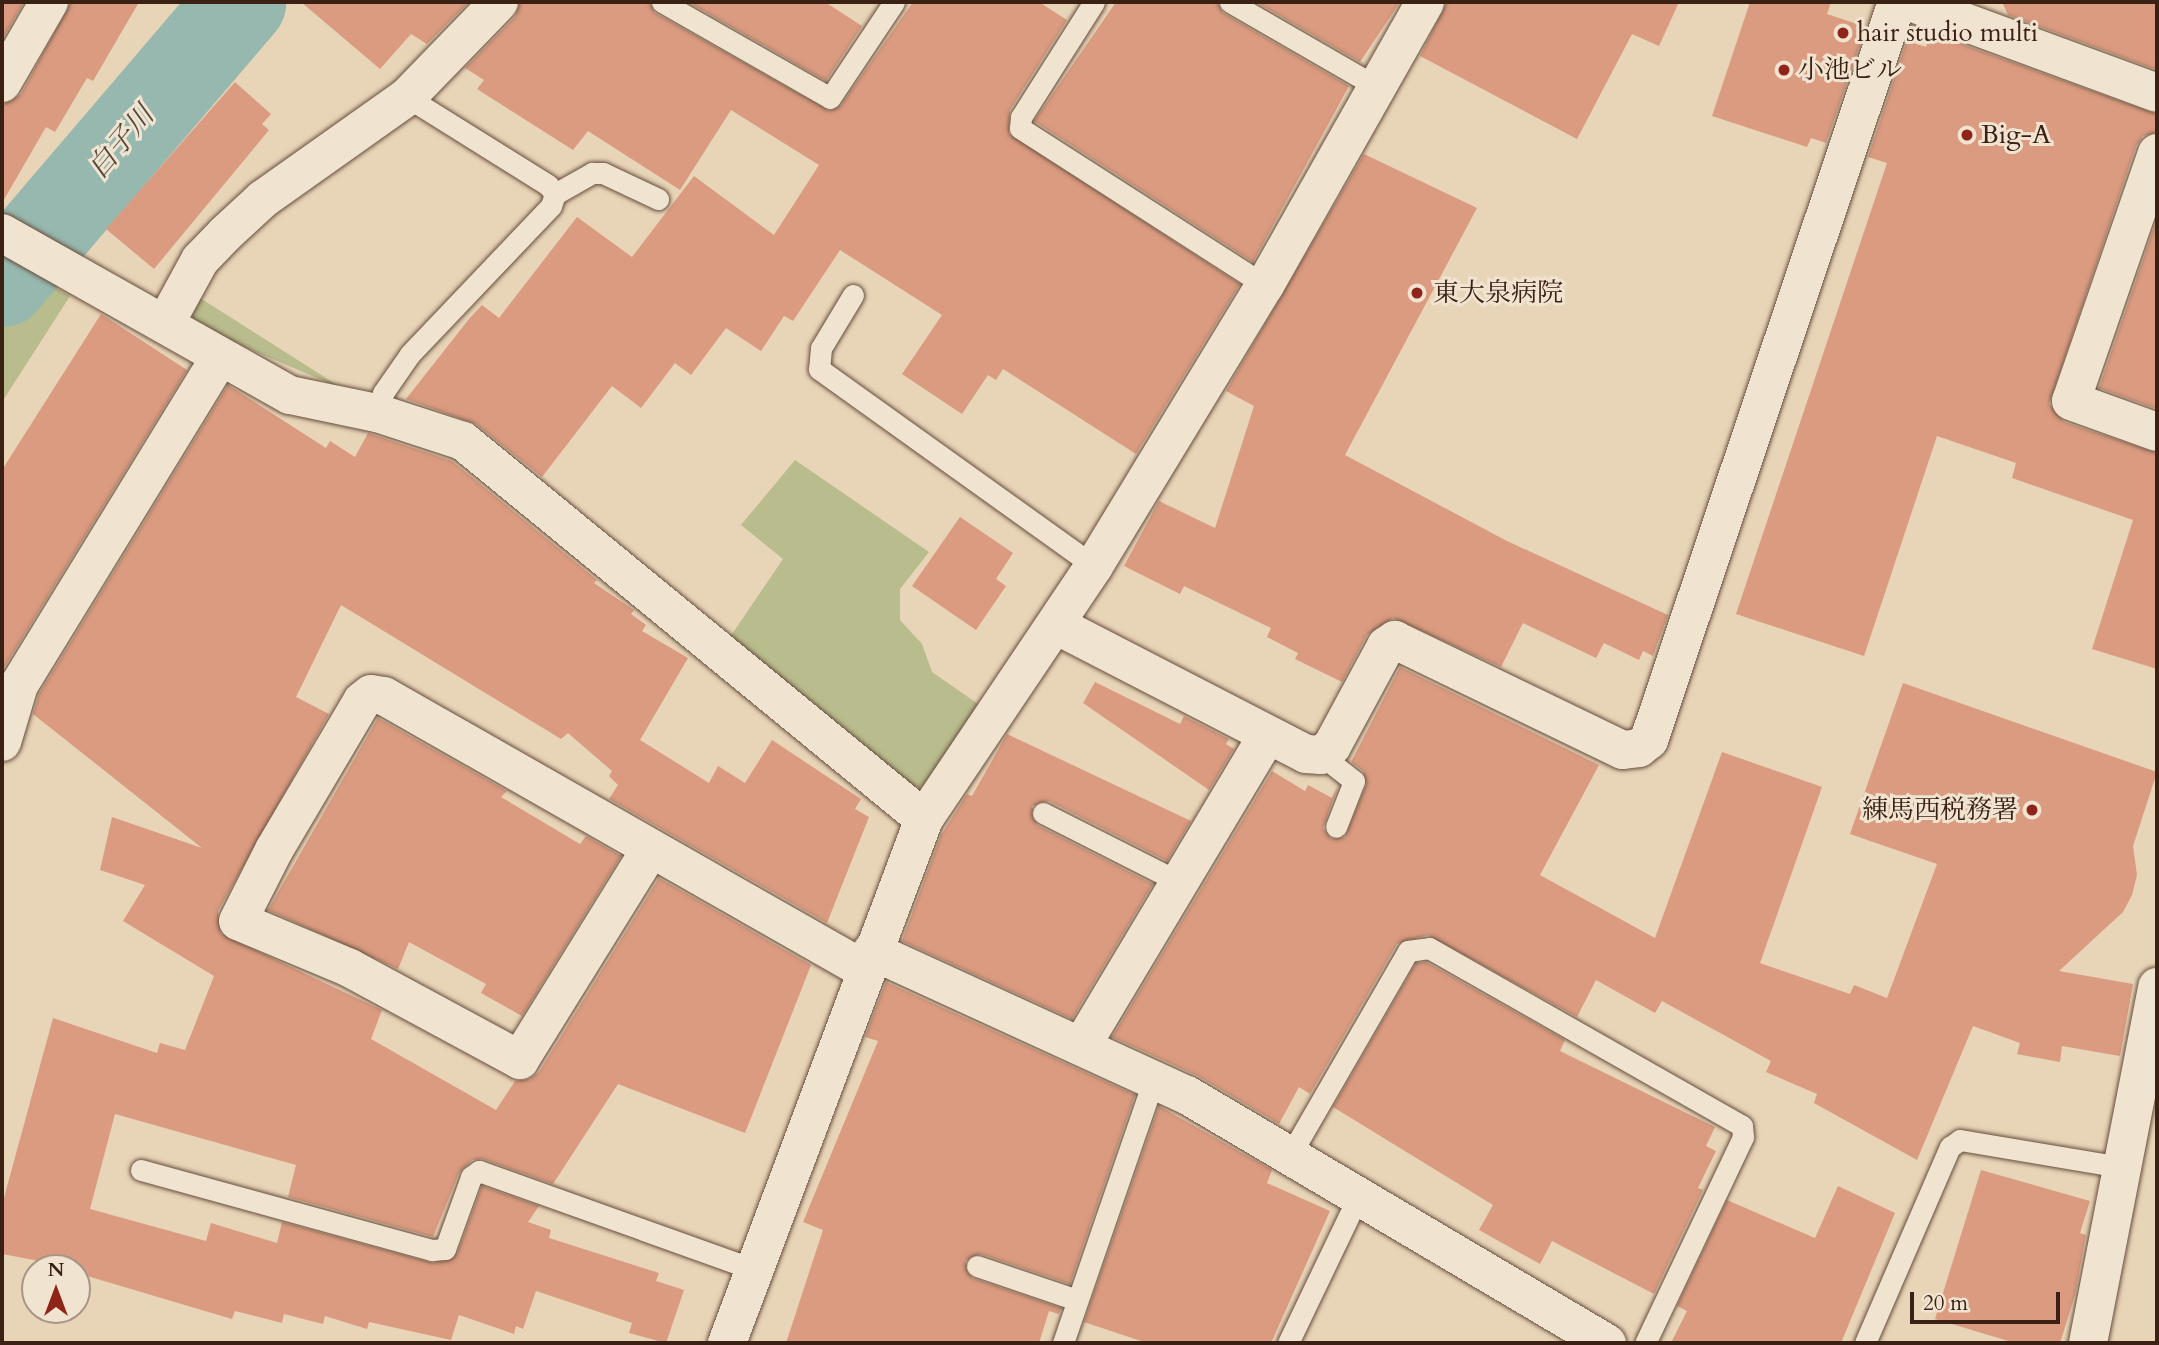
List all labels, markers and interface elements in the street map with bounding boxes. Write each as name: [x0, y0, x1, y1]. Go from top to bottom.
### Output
place label: hair studio multi: [1857, 17, 2038, 49]
marker: hair studio multi: [1835, 25, 1851, 41]
place label: 小池ビル: [1798, 54, 1902, 86]
marker: 小池ビル: [1776, 62, 1792, 78]
water label: 白子川: [81, 99, 161, 185]
place label: Big-A: [1981, 119, 2051, 151]
marker: Big-A: [1959, 127, 1975, 143]
place label: 東大泉病院: [1433, 277, 1563, 309]
marker: 東大泉病院: [1407, 283, 1427, 303]
place label: 練馬西税務署: [1862, 794, 2018, 826]
marker: 練馬西税務署: [2024, 802, 2040, 818]
north arrow: [21, 1254, 91, 1324]
text: N: [48, 1257, 64, 1283]
scale bar: [1914, 1278, 2064, 1322]
text: 20 m: [1923, 1289, 1968, 1318]

